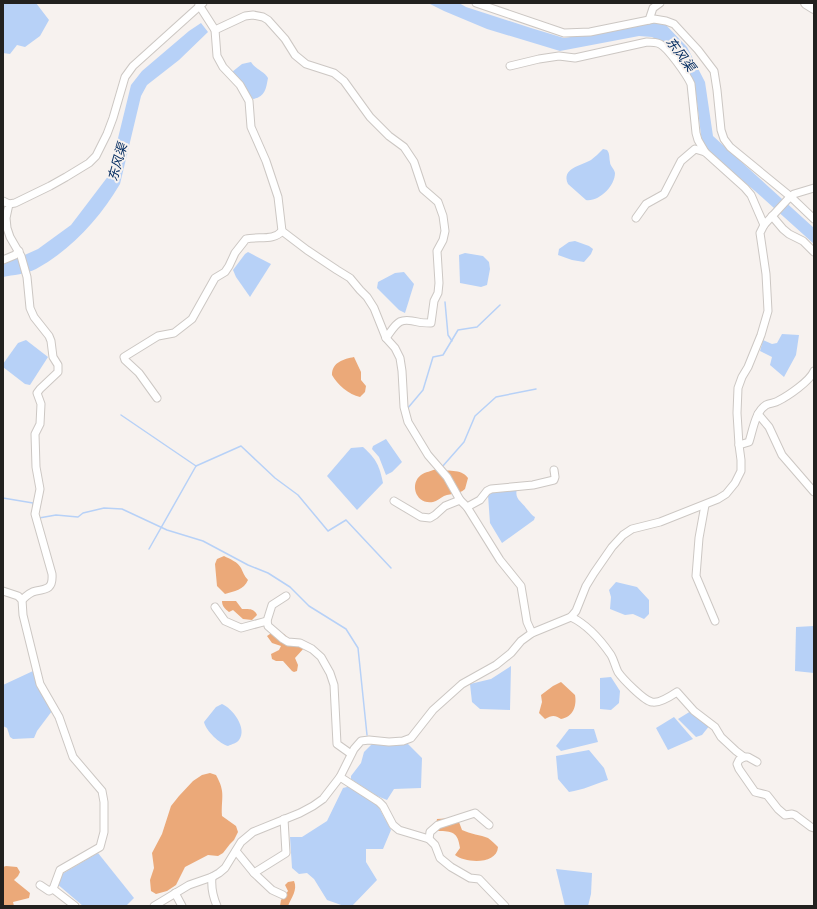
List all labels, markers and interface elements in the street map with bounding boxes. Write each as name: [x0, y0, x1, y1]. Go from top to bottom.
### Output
water label: 东风渠: [663, 34, 700, 76]
water label: 东风渠: [105, 139, 131, 183]

